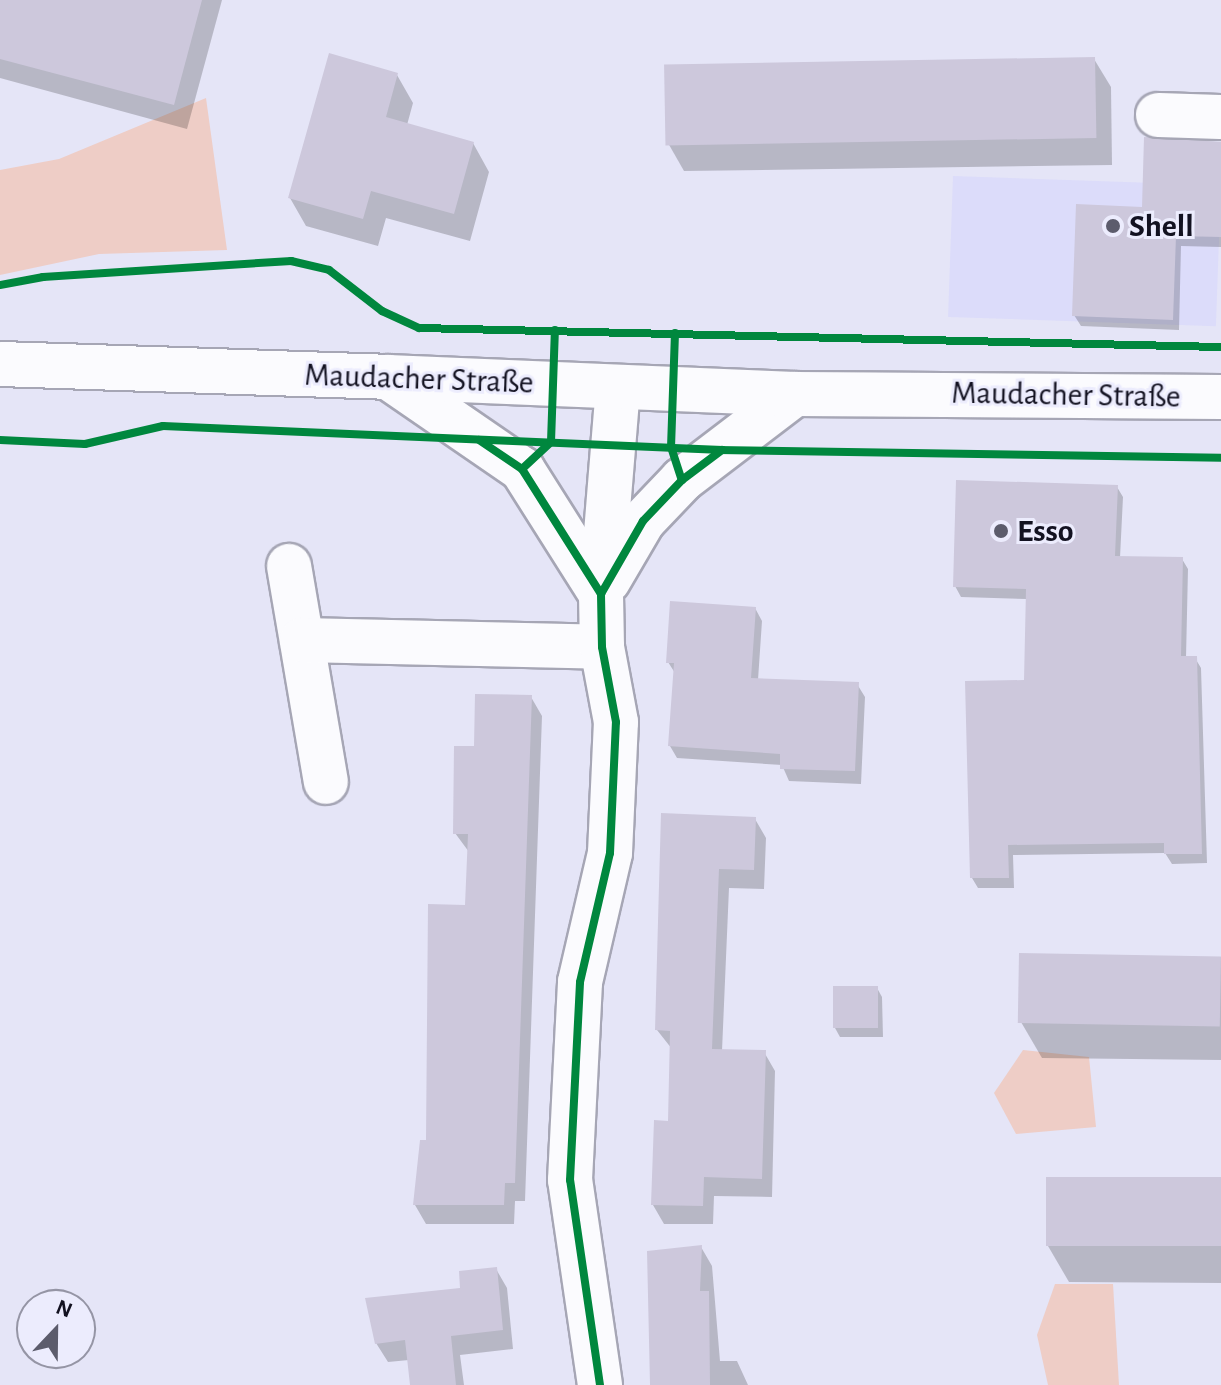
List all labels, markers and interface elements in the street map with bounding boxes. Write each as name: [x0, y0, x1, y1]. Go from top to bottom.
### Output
place label: Shell: [1129, 207, 1194, 245]
marker: Shell: [1104, 217, 1122, 235]
street label: Maudacher Straße: [304, 356, 534, 402]
street label: Maudacher Straße: [951, 374, 1181, 416]
place label: Esso: [1017, 512, 1074, 550]
marker: Esso: [992, 522, 1010, 540]
north arrow: [16, 1289, 96, 1369]
text: N: [53, 1296, 75, 1322]

